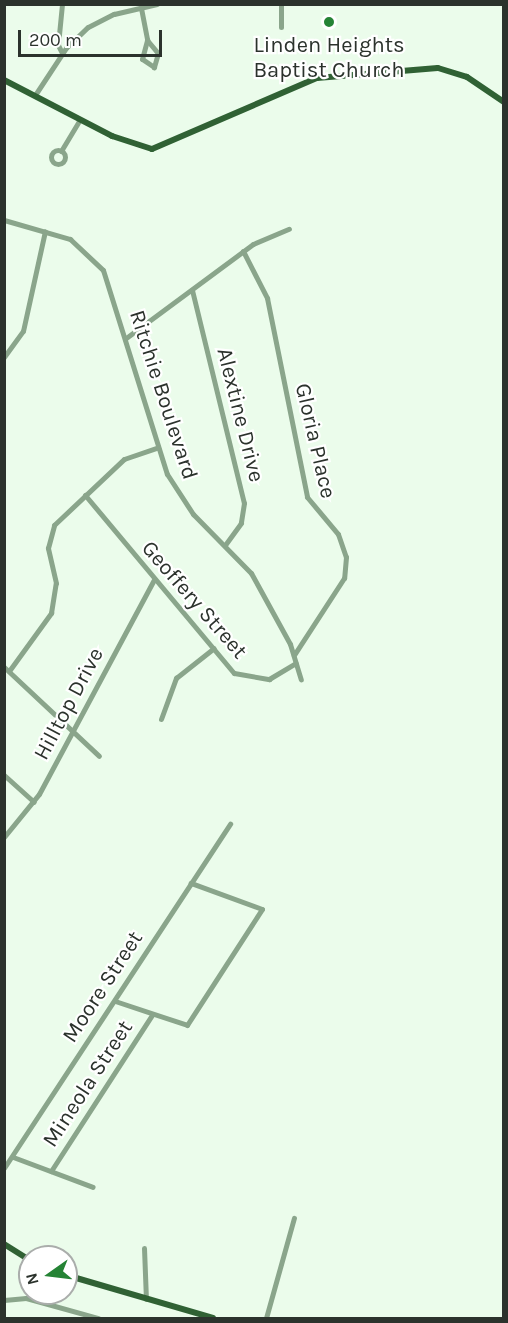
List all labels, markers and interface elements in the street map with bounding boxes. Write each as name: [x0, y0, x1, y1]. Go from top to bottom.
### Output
marker: Linden Heights Baptist Church: [322, 15, 336, 29]
scale bar: [21, 18, 165, 56]
text: 200 m: [29, 29, 82, 51]
place label: Linden Heights Baptist Church: [253, 32, 405, 84]
street label: Ritchie Boulevard: [123, 307, 203, 483]
street label: Alextine Drive: [211, 345, 269, 485]
street label: Gloria Place: [289, 381, 341, 501]
street label: Geoffery Street: [136, 536, 252, 664]
street label: Hilltop Drive: [28, 643, 110, 765]
street label: Moore Street: [57, 926, 149, 1048]
street label: Mineola Street: [37, 1016, 139, 1152]
north arrow: [18, 1245, 78, 1305]
text: N: [21, 1271, 43, 1287]

